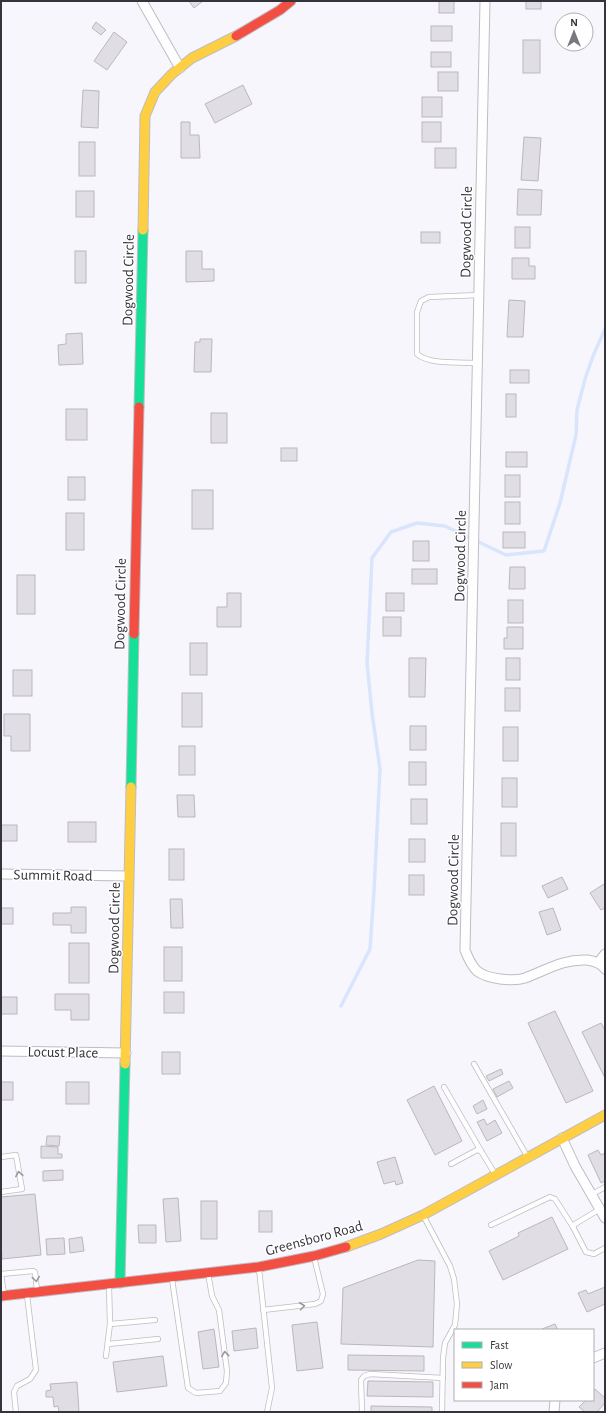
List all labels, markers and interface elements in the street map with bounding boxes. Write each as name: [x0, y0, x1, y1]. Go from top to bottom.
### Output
north arrow: [554, 12, 594, 52]
text: N: [570, 17, 578, 28]
street label: Dogwood Circle: [458, 186, 475, 278]
street label: Dogwood Circle: [120, 234, 137, 326]
street label: Dogwood Circle: [452, 510, 469, 602]
street label: Dogwood Circle: [112, 558, 129, 650]
street label: Dogwood Circle: [445, 834, 462, 926]
street label: Summit Road: [13, 867, 93, 884]
street label: Dogwood Circle: [106, 882, 123, 974]
street label: Locust Place: [27, 1044, 99, 1061]
one-way arrow: [16, 1171, 24, 1177]
street label: Greensboro Road: [264, 1218, 365, 1259]
one-way arrow: [31, 1276, 40, 1282]
one-way arrow: [299, 1302, 305, 1311]
legend: [454, 1329, 594, 1401]
text: Fast: [490, 1339, 509, 1351]
one-way arrow: [221, 1351, 230, 1357]
text: Slow: [490, 1359, 512, 1371]
text: Jam: [490, 1379, 509, 1391]

